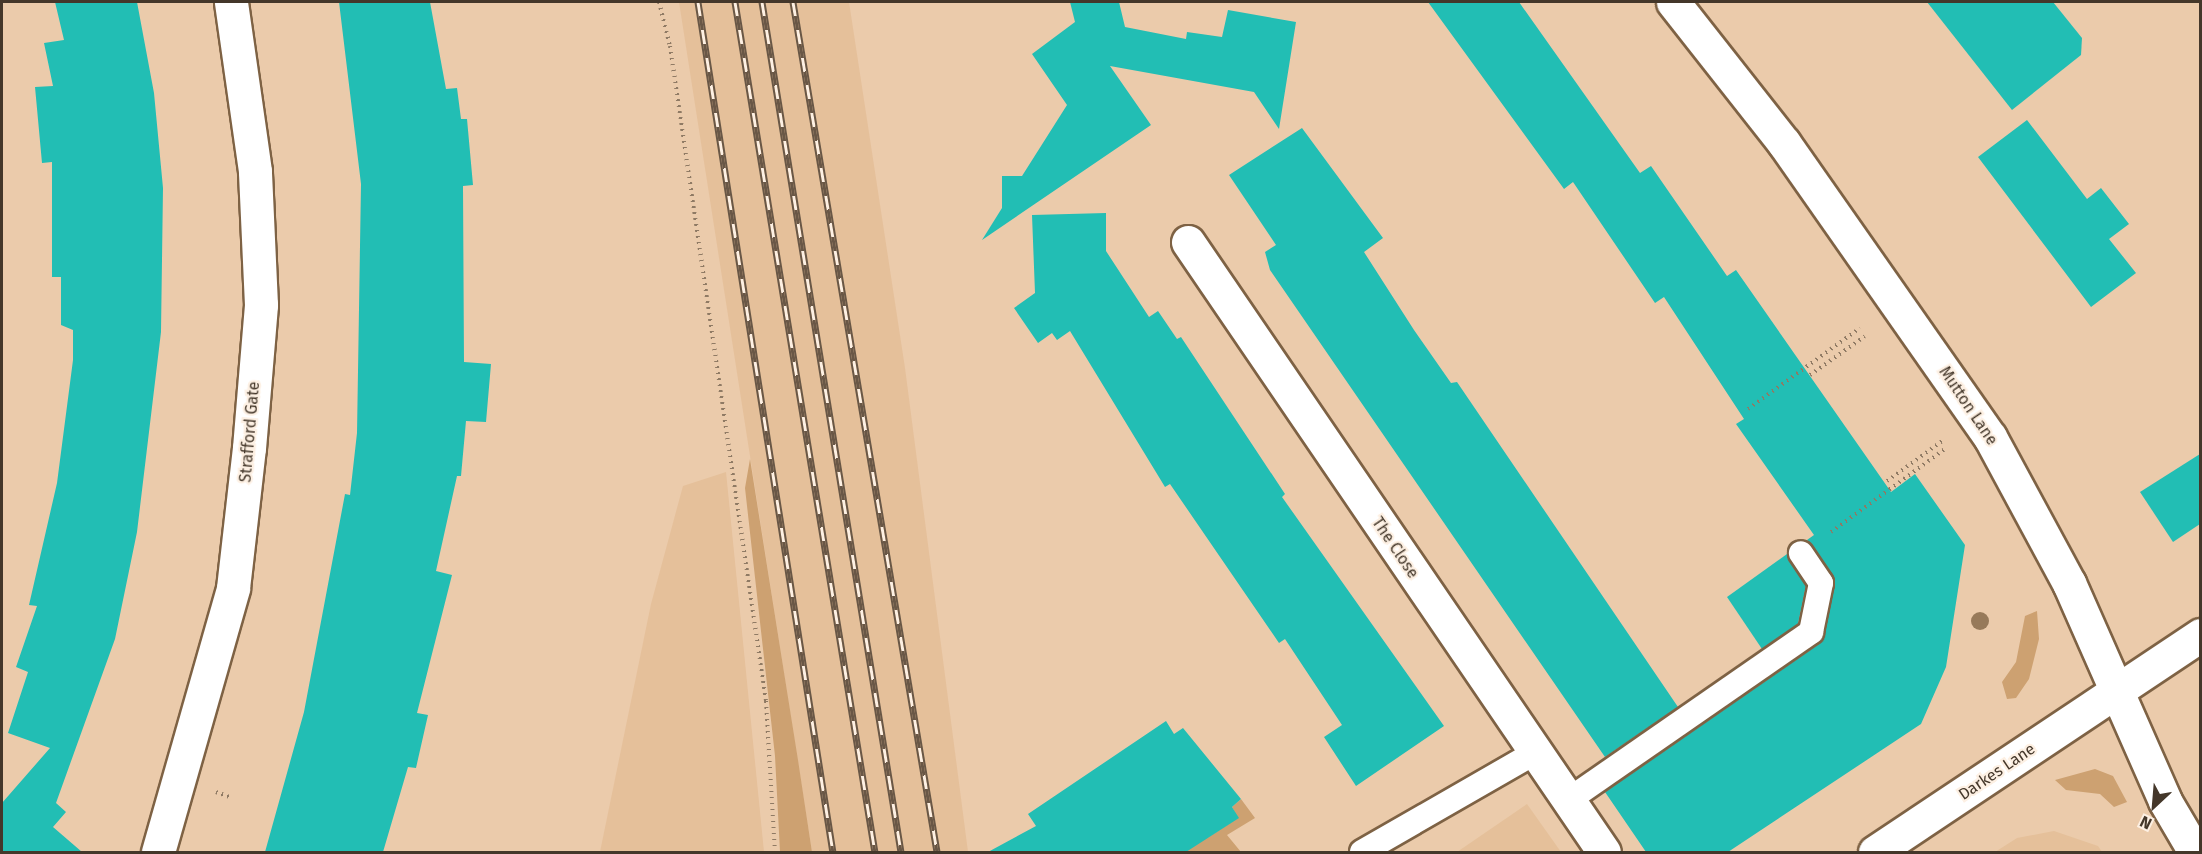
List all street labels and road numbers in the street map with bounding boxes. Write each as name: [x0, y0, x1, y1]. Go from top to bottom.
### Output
street label: Mutton Lane: [1935, 363, 2001, 449]
street label: Strafford Gate: [236, 381, 264, 483]
street label: The Close: [1368, 514, 1422, 582]
street label: Darkes Lane: [1955, 739, 2039, 805]

